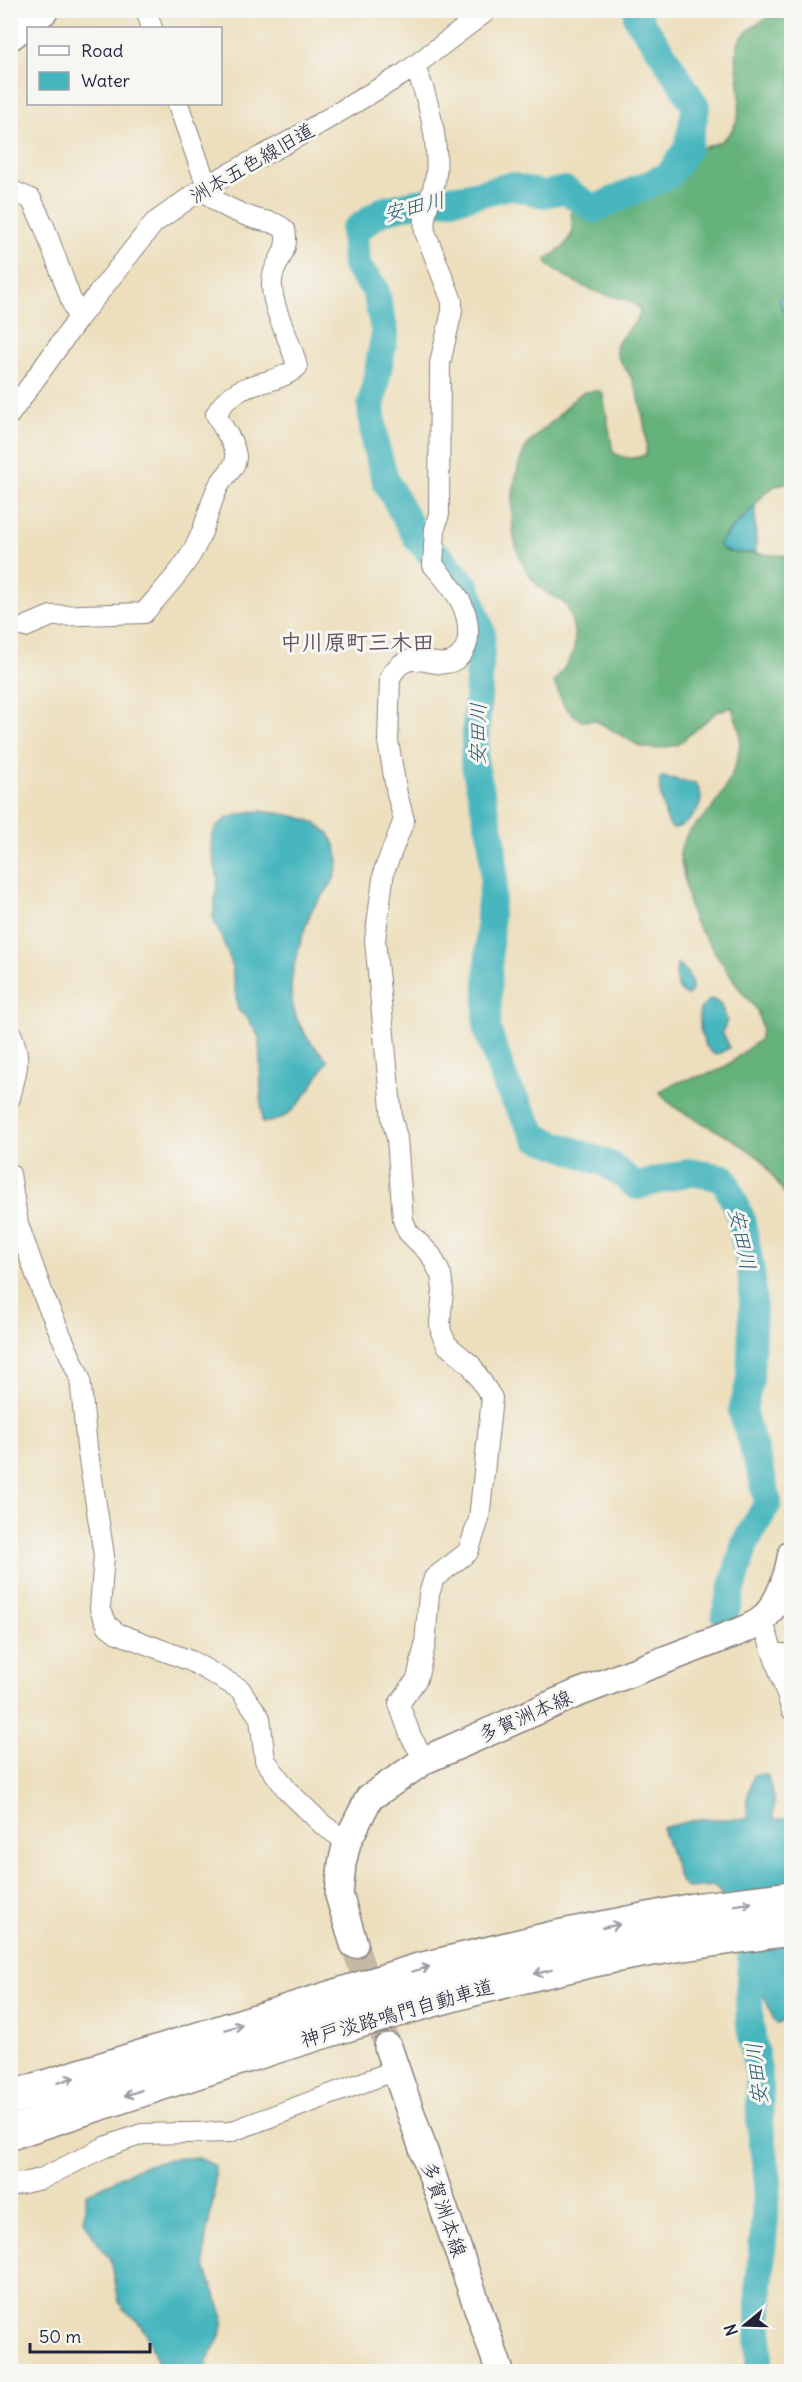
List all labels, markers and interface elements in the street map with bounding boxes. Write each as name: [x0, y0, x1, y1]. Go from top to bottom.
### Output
legend: [27, 27, 222, 105]
text: Road: [81, 39, 124, 62]
text: Water: [81, 69, 131, 92]
street label: 洲本五色線旧道: [185, 117, 319, 208]
water label: 安田川: [380, 186, 448, 227]
district label: 中川原町三木田: [280, 628, 434, 656]
water label: 安田川: [463, 702, 492, 766]
water label: 安田川: [723, 1205, 762, 1273]
street label: 多賀洲本線: [474, 1684, 576, 1747]
one-way arrow: [732, 1898, 752, 1909]
one-way arrow: [601, 1920, 620, 1931]
one-way arrow: [411, 1963, 430, 1975]
one-way arrow: [533, 1966, 552, 1978]
street label: 神戸淡路鳴門自動車道: [297, 1973, 496, 2052]
one-way arrow: [225, 2021, 244, 2032]
water label: 安田川: [740, 2041, 773, 2107]
one-way arrow: [56, 2074, 75, 2085]
one-way arrow: [124, 2088, 143, 2099]
street label: 多賀洲本線: [416, 2157, 473, 2260]
north arrow: [715, 2295, 775, 2355]
scale bar: [30, 2316, 150, 2354]
text: N: [720, 2321, 742, 2338]
text: 50 m: [39, 2325, 81, 2348]

